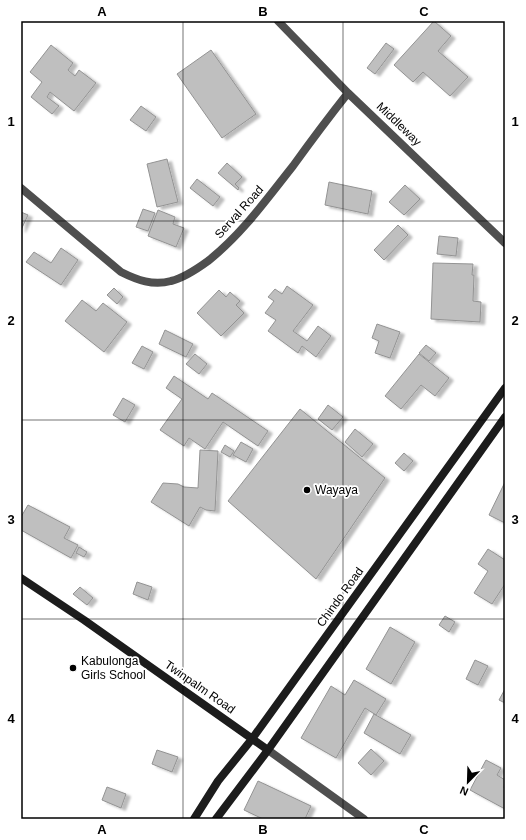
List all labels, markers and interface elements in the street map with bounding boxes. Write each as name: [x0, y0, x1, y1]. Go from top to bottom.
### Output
text: A: [97, 4, 107, 19]
text: B: [258, 4, 268, 19]
text: C: [419, 4, 429, 19]
street label: Middleway: [374, 99, 424, 149]
text: 1: [7, 114, 15, 129]
text: 1: [511, 114, 519, 129]
street label: Serval Road: [212, 183, 266, 241]
text: 2: [7, 313, 15, 328]
text: 2: [511, 313, 519, 328]
place label: Wayaya: [315, 483, 358, 497]
marker: Wayaya: [302, 485, 312, 495]
text: 3: [7, 512, 15, 527]
text: 3: [511, 512, 519, 527]
street label: Chindo Road: [314, 565, 366, 629]
place label: Kabulonga Girls School: [81, 654, 146, 682]
street label: Twinpalm Road: [162, 658, 238, 716]
marker: Kabulonga Girls School: [68, 663, 78, 673]
text: 4: [7, 711, 15, 726]
text: 4: [511, 711, 519, 726]
north arrow: [448, 762, 488, 802]
text: N: [458, 784, 470, 798]
text: A: [97, 822, 107, 837]
text: B: [258, 822, 268, 837]
text: C: [419, 822, 429, 837]

